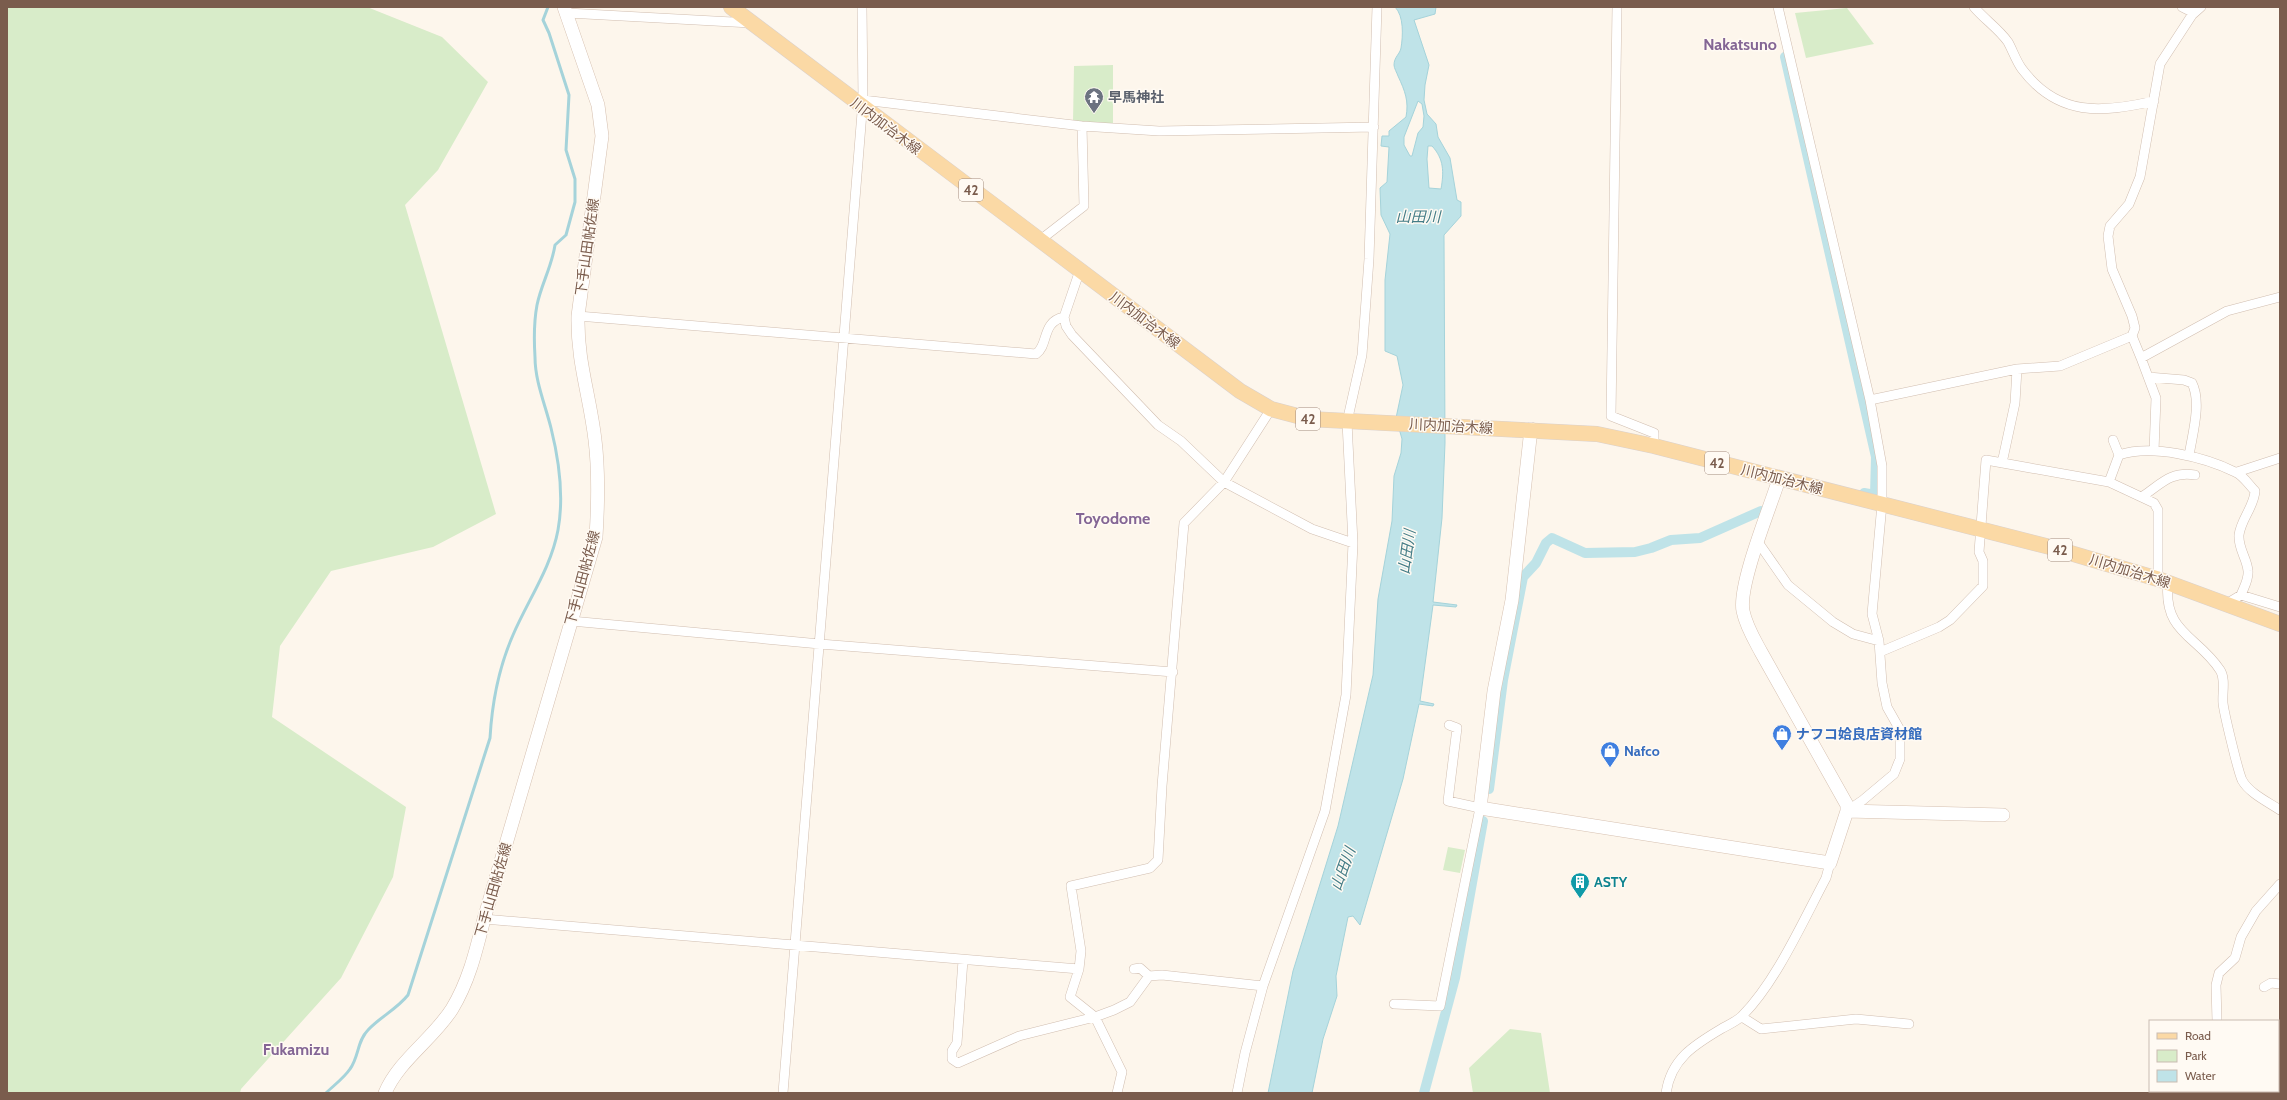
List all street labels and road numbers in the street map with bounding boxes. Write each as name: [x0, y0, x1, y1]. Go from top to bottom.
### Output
street label: 川内加治木線: [847, 94, 925, 158]
road number: 42: [959, 179, 983, 201]
street label: 下手山田帖佐線: [571, 197, 603, 297]
street label: 川内加治木線: [1106, 288, 1184, 352]
road number: 42: [1296, 408, 1320, 430]
street label: 川内加治木線: [1409, 415, 1493, 437]
road number: 42: [1705, 452, 1729, 474]
street label: 川内加治木線: [1739, 460, 1825, 498]
street label: 下手山田帖佐線: [561, 528, 603, 628]
road number: 42: [2048, 539, 2072, 561]
street label: 川内加治木線: [2087, 550, 2173, 592]
street label: 下手山田帖佐線: [471, 840, 515, 940]

